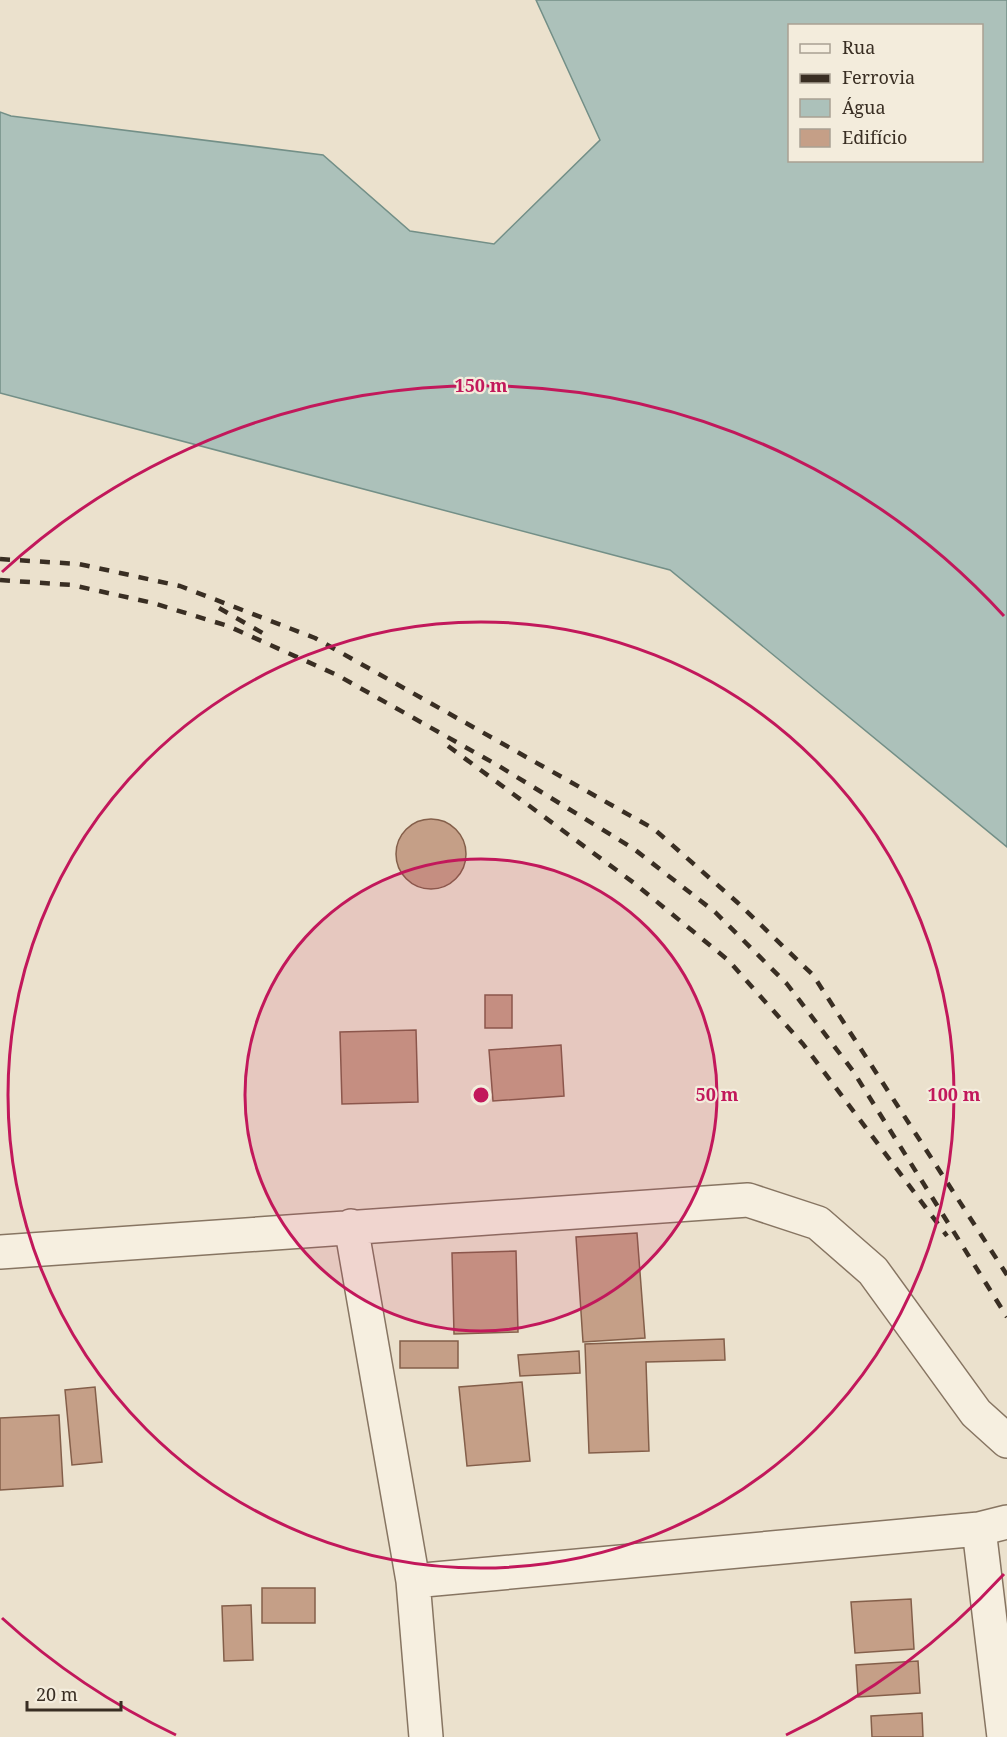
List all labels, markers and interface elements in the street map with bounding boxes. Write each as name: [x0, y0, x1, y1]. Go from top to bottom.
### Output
legend: [788, 24, 983, 162]
text: Rua: [842, 35, 875, 59]
text: Ferrovia: [842, 65, 915, 89]
text: Água: [842, 95, 886, 119]
text: Edifício: [842, 125, 907, 149]
text: 150 m: [455, 373, 508, 397]
text: 50 m: [696, 1082, 739, 1106]
text: 100 m: [928, 1082, 981, 1106]
centre of rings: [471, 1085, 491, 1105]
scale bar: [27, 1674, 122, 1712]
text: 20 m: [36, 1682, 78, 1706]

